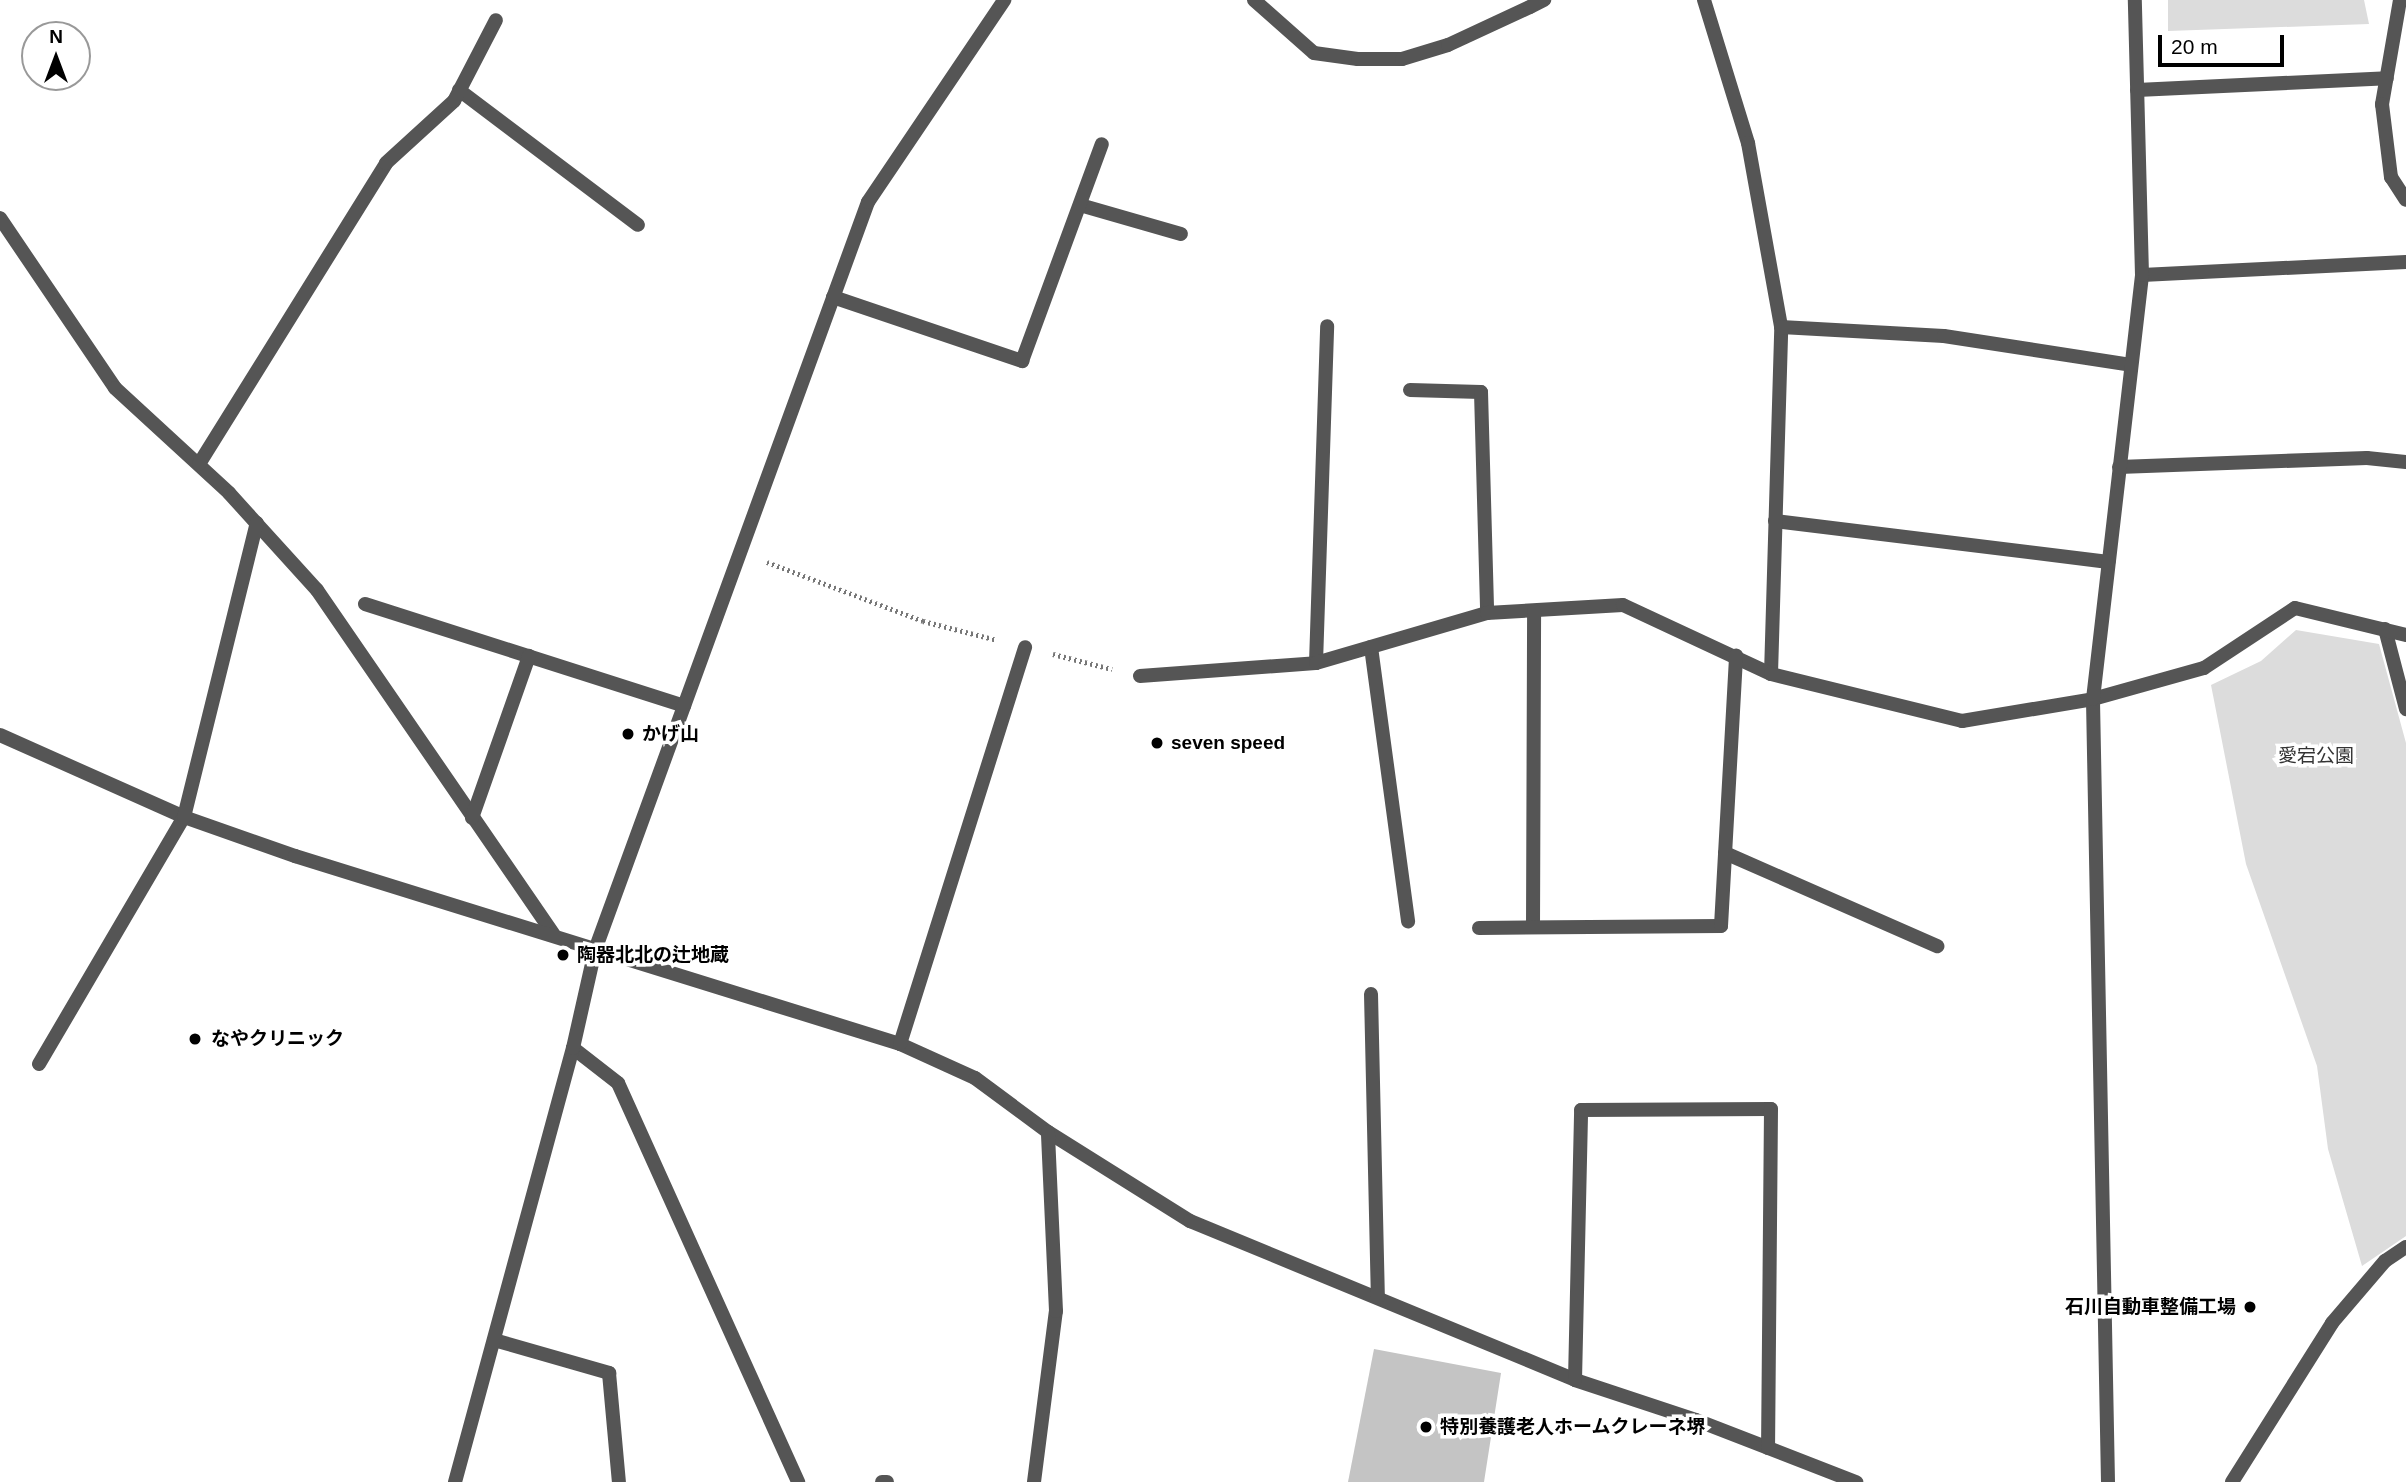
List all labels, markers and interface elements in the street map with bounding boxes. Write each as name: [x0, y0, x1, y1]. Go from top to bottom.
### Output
north arrow: [21, 21, 91, 91]
scale bar: [2161, 21, 2287, 65]
text: N: [49, 26, 63, 47]
text: 20 m: [2171, 35, 2218, 58]
place label: かげ山: [642, 723, 699, 745]
marker: かげ山: [620, 726, 636, 742]
place label: seven speed: [1171, 732, 1285, 754]
marker: seven speed: [1149, 735, 1165, 751]
park label: 愛宕公園: [2278, 745, 2354, 767]
place label: 陶器北北の辻地蔵: [577, 944, 729, 966]
marker: 陶器北北の辻地蔵: [555, 947, 571, 963]
place label: なやクリニック: [211, 1028, 344, 1050]
marker: なやクリニック: [185, 1029, 205, 1049]
place label: 石川自動車整備工場: [2065, 1296, 2236, 1318]
marker: 石川自動車整備工場: [2242, 1299, 2258, 1315]
place label: 特別養護老人ホームクレーネ堺: [1440, 1416, 1706, 1438]
marker: 特別養護老人ホームクレーネ堺: [1418, 1419, 1434, 1435]

